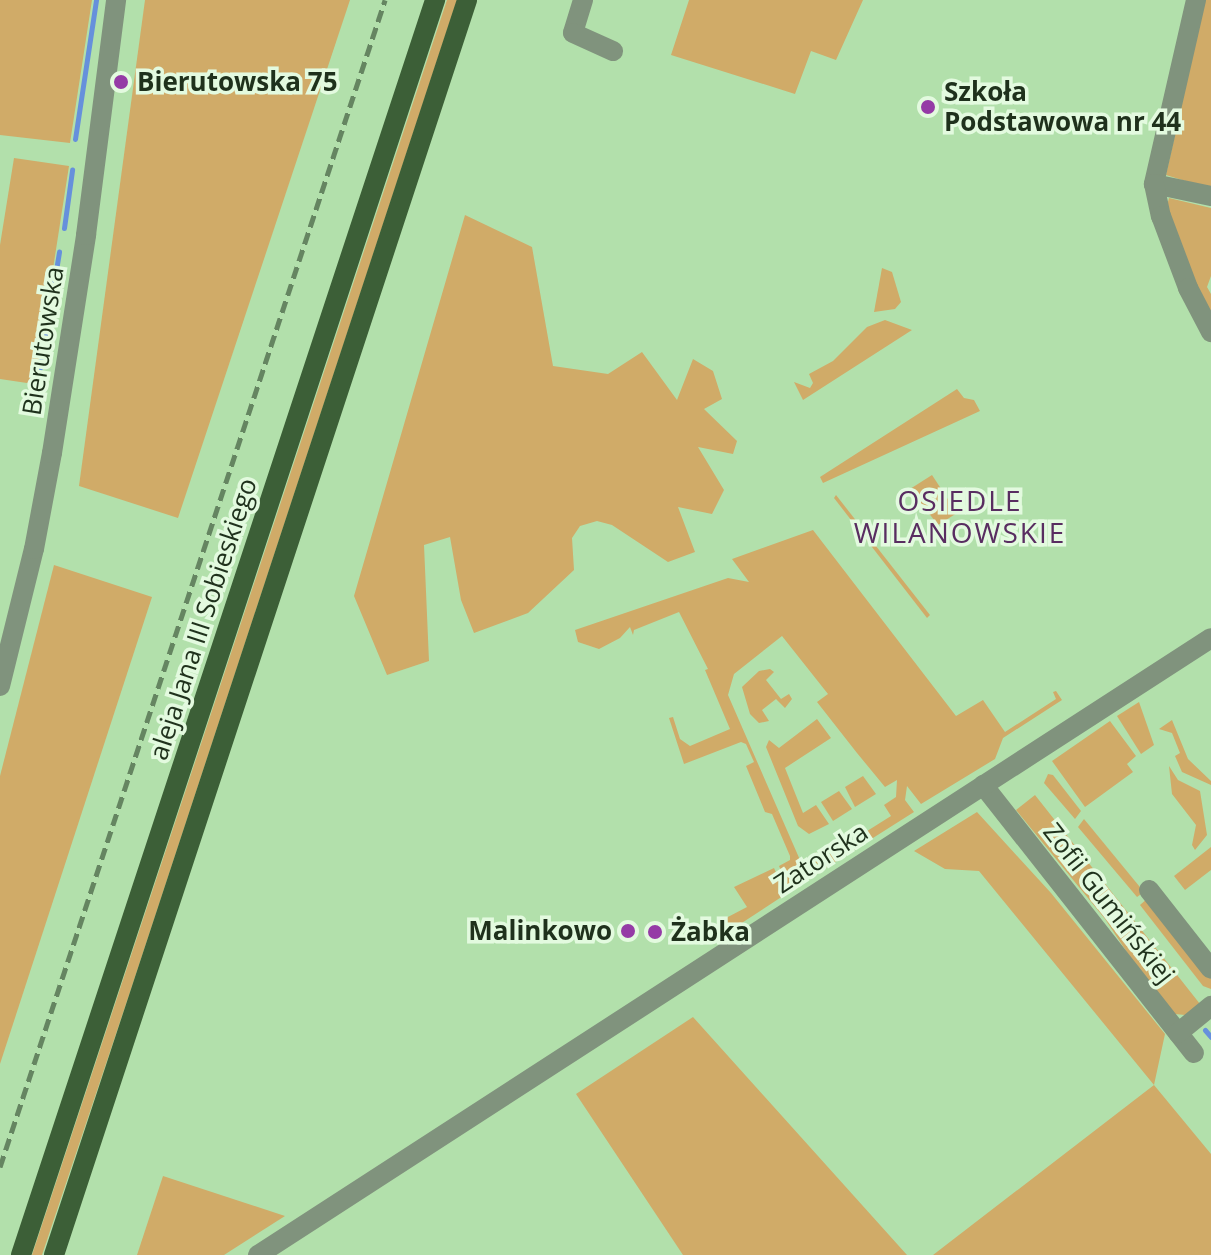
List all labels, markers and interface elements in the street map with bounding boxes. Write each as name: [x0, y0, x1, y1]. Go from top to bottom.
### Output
place label: Bierutowska 75: [137, 66, 338, 98]
marker: Bierutowska 75: [112, 73, 130, 91]
place label: Szkoła Podstawowa nr 44: [944, 76, 1181, 138]
marker: Szkoła Podstawowa nr 44: [919, 98, 937, 116]
street label: Bierutowska: [16, 264, 70, 418]
street label: aleja Jana III Sobieskiego: [143, 474, 263, 764]
district label: OSIEDLE WILANOWSKIE: [854, 483, 1066, 549]
street label: Zatorska: [768, 816, 874, 900]
street label: Zofii Gumińskiej: [1037, 817, 1181, 989]
place label: Malinkowo: [468, 915, 612, 947]
place label: Żabka: [671, 916, 750, 948]
marker: Malinkowo: [619, 922, 637, 940]
marker: Żabka: [646, 923, 664, 941]

